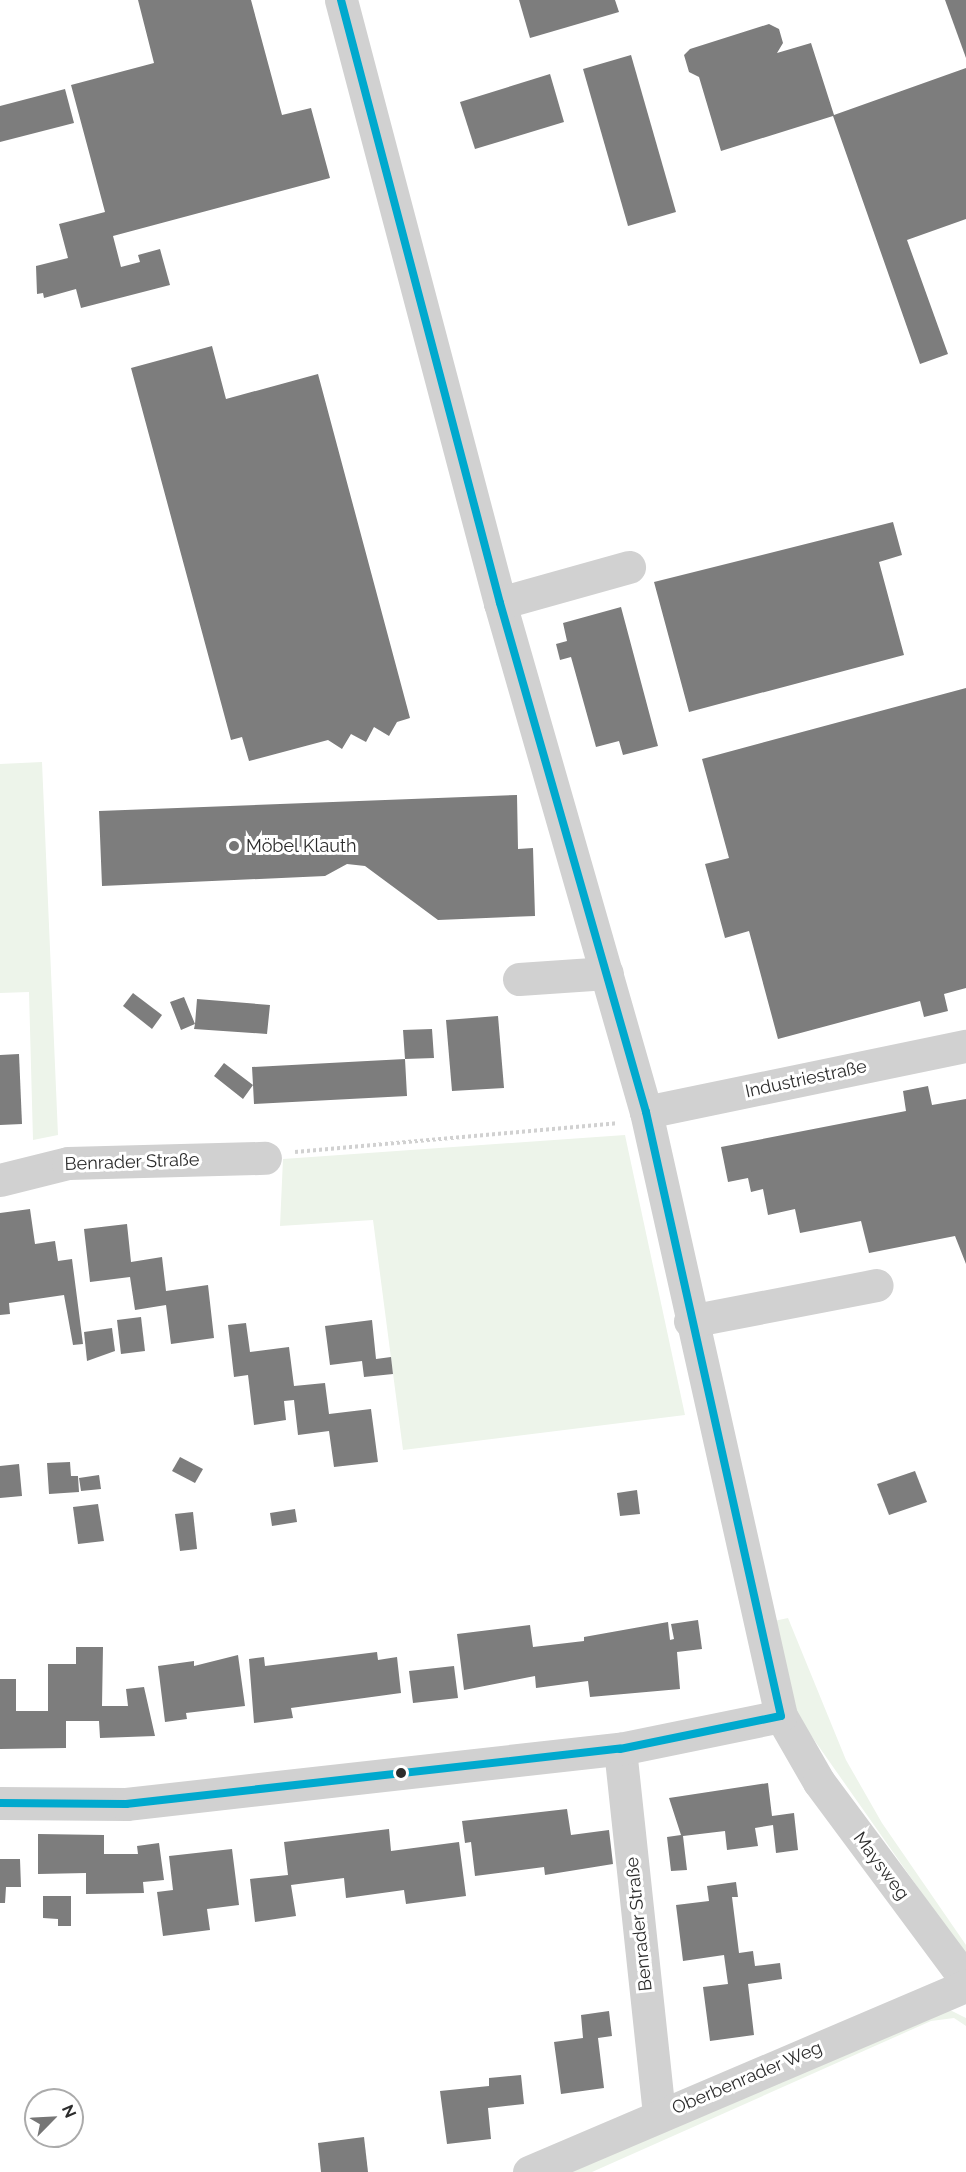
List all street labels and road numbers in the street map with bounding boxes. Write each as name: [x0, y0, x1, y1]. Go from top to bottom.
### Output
street label: Industriestraße: [743, 1056, 869, 1102]
street label: Benrader Straße: [64, 1149, 200, 1175]
street label: Maysweg: [849, 1828, 913, 1904]
street label: Benrader Straße: [621, 1856, 657, 1992]
street label: Oberbenrader Weg: [668, 2036, 826, 2120]

